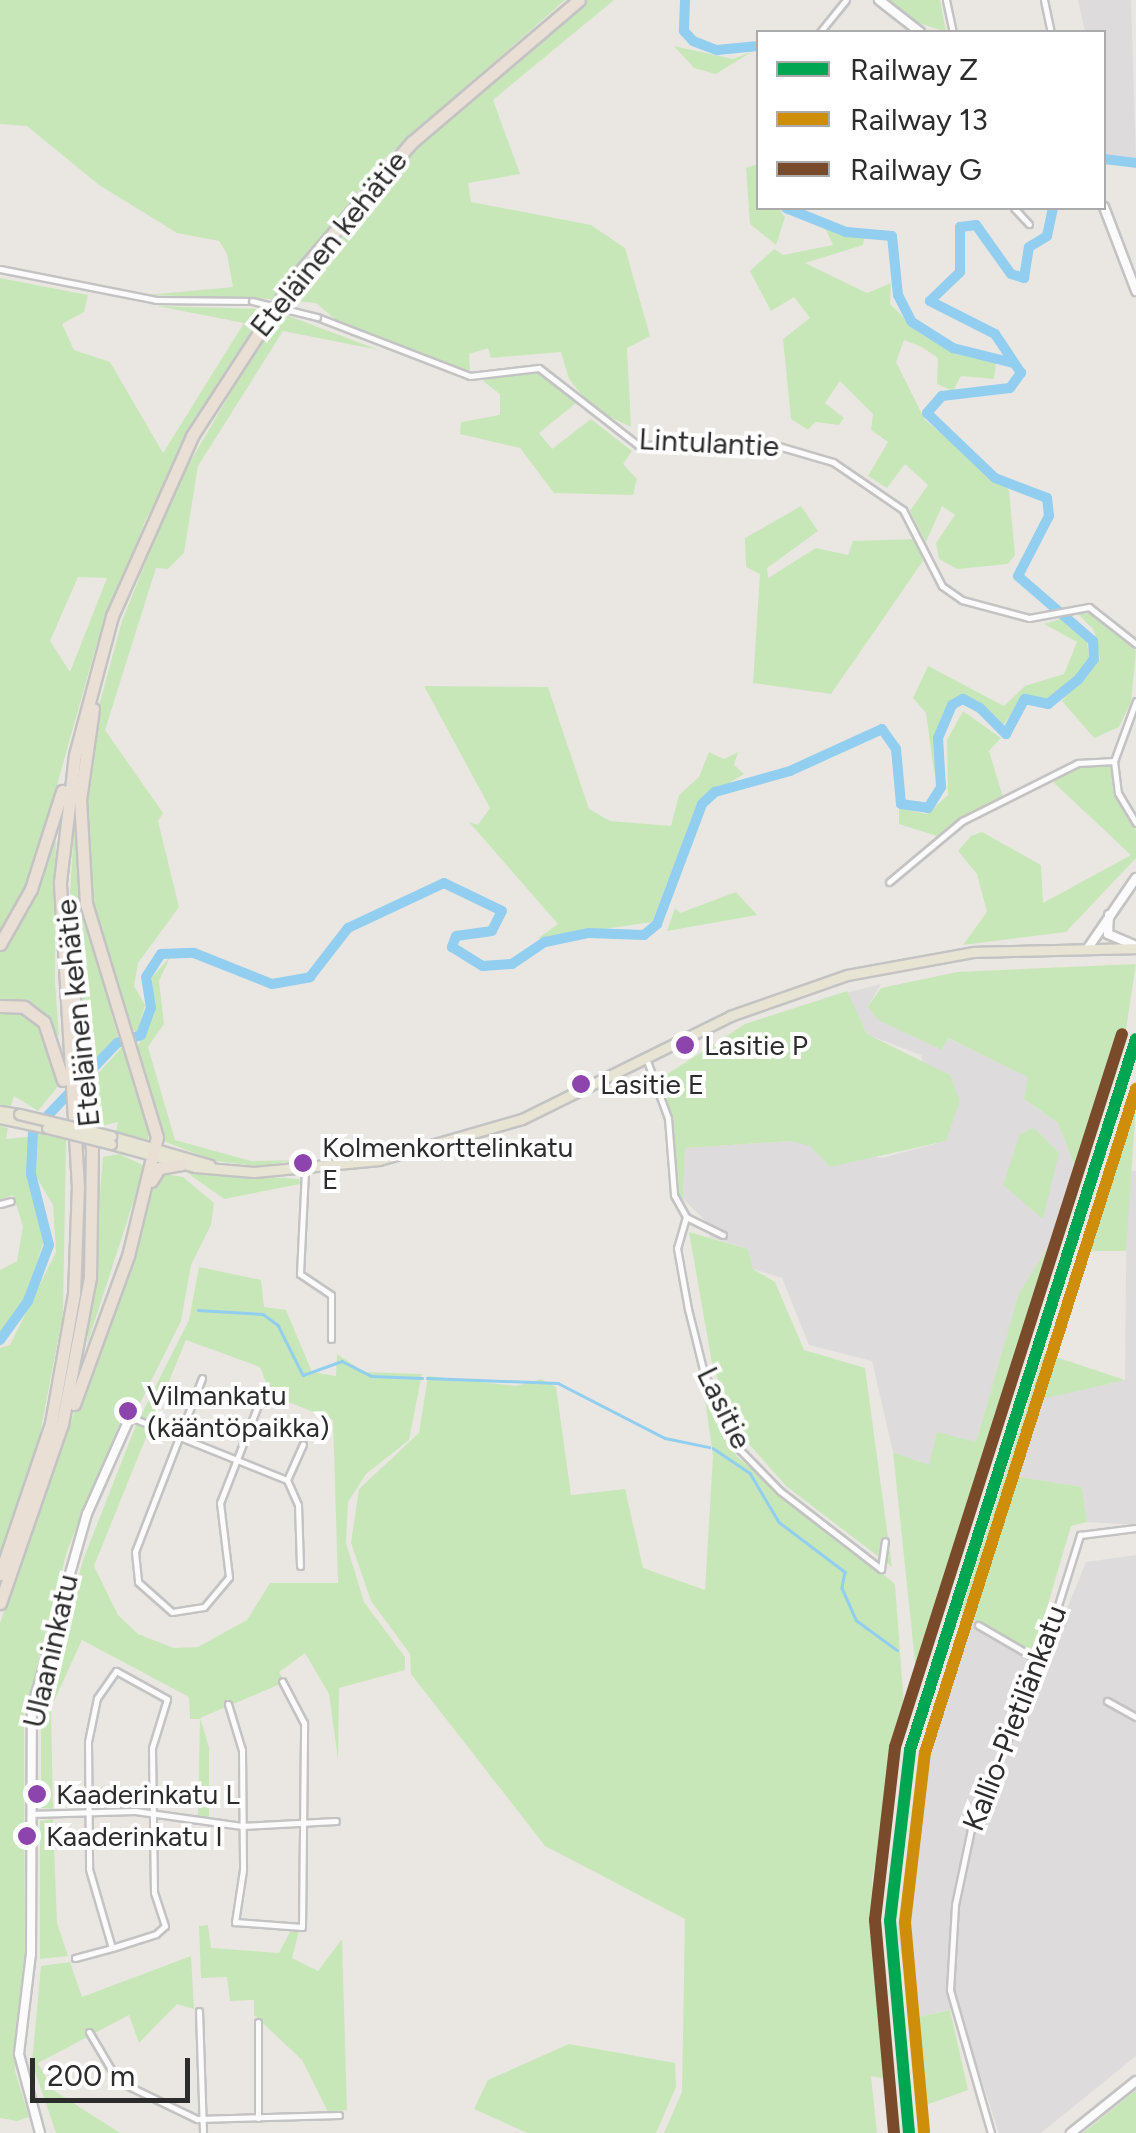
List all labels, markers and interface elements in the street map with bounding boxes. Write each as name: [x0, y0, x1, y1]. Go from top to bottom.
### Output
legend: [756, 30, 1106, 210]
text: Railway Z: [850, 51, 978, 88]
text: Railway 13: [850, 101, 988, 138]
street label: Eteläinen kehätie: [243, 144, 415, 344]
text: Railway G: [850, 151, 982, 188]
street label: Lintulantie: [638, 421, 780, 465]
street label: Eteläinen kehätie: [48, 897, 108, 1129]
place label: Lasitie P: [704, 1028, 808, 1062]
marker: Lasitie P: [675, 1035, 695, 1055]
place label: Lasitie E: [600, 1067, 704, 1101]
marker: Lasitie E: [571, 1074, 591, 1094]
place label: Kolmenkorttelinkatu E: [322, 1130, 573, 1196]
marker: Kolmenkorttelinkatu E: [293, 1153, 313, 1173]
street label: Lasitie: [689, 1361, 759, 1455]
place label: Vilmankatu (kääntöpaikka): [147, 1378, 330, 1444]
marker: Vilmankatu (kääntöpaikka): [118, 1401, 138, 1421]
street label: Ulaaninkatu: [16, 1571, 86, 1731]
street label: Kallio-Pietilänkatu: [955, 1600, 1075, 1836]
place label: Kaaderinkatu L: [56, 1777, 240, 1811]
marker: Kaaderinkatu L: [27, 1784, 47, 1804]
place label: Kaaderinkatu I: [46, 1819, 223, 1853]
marker: Kaaderinkatu I: [17, 1826, 37, 1846]
scale bar: [35, 2038, 195, 2100]
text: 200 m: [47, 2057, 135, 2094]

